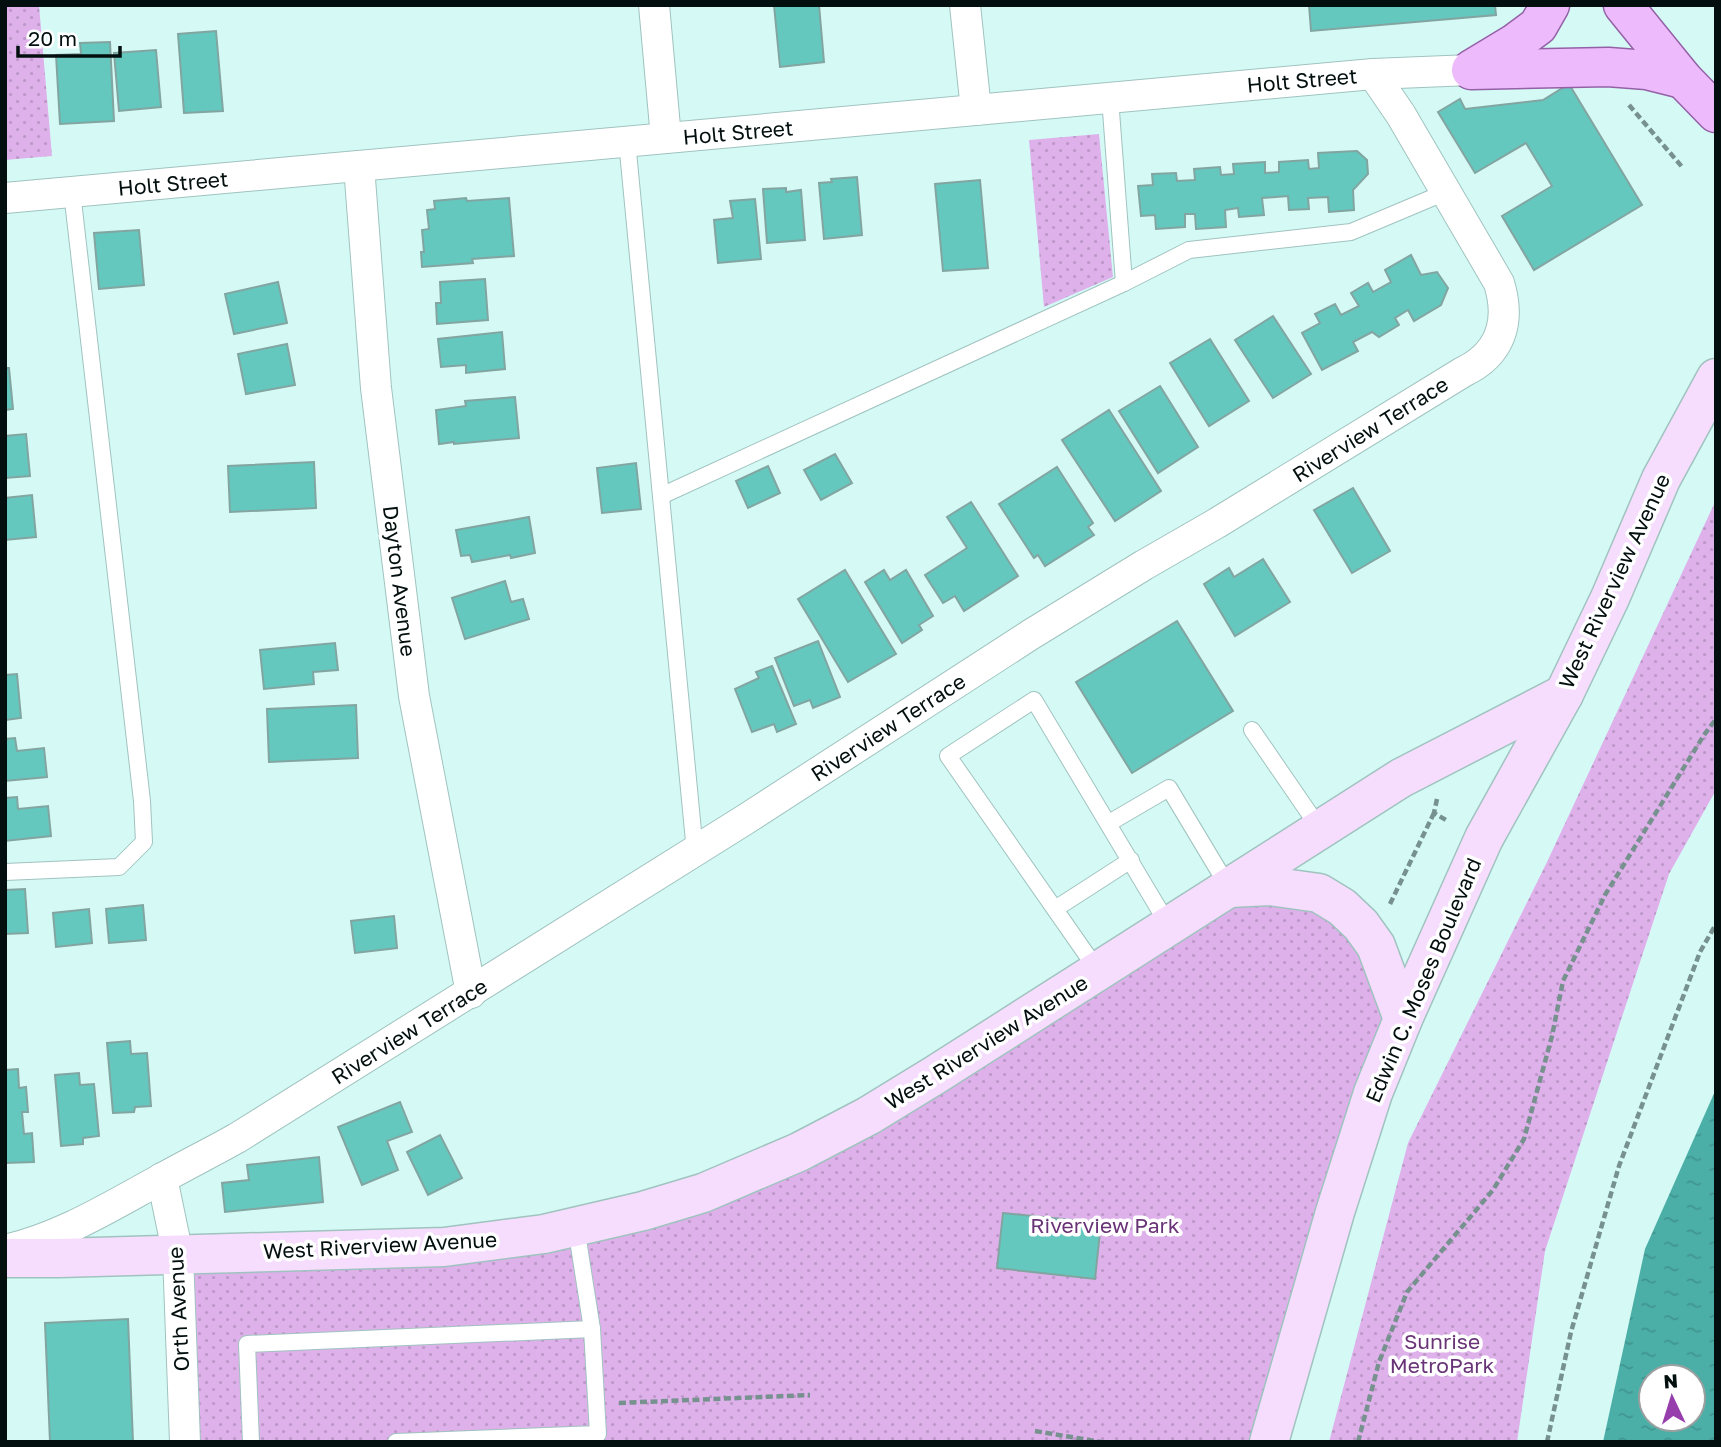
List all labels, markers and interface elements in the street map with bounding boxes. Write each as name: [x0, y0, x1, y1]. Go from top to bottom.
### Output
scale bar: [18, 14, 119, 58]
text: 20 m: [28, 25, 77, 51]
street label: Holt Street: [1246, 62, 1358, 98]
street label: Holt Street: [682, 114, 794, 150]
street label: Holt Street: [117, 165, 229, 201]
street label: Riverview Terrace: [1287, 371, 1453, 487]
street label: West Riverview Avenue: [1553, 469, 1675, 693]
street label: Dayton Avenue: [378, 504, 422, 658]
street label: Riverview Terrace: [806, 667, 970, 787]
street label: Edwin C. Moses Boulevard: [1360, 854, 1486, 1106]
street label: West Riverview Avenue: [880, 969, 1092, 1115]
street label: Riverview Terrace: [326, 973, 492, 1089]
park label: Riverview Park: [1030, 1212, 1180, 1238]
street label: West Riverview Avenue: [262, 1226, 498, 1264]
street label: Orth Avenue: [162, 1246, 194, 1372]
park label: Sunrise MetroPark: [1390, 1328, 1494, 1378]
north arrow: [1637, 1363, 1707, 1433]
text: N: [1663, 1369, 1679, 1393]

